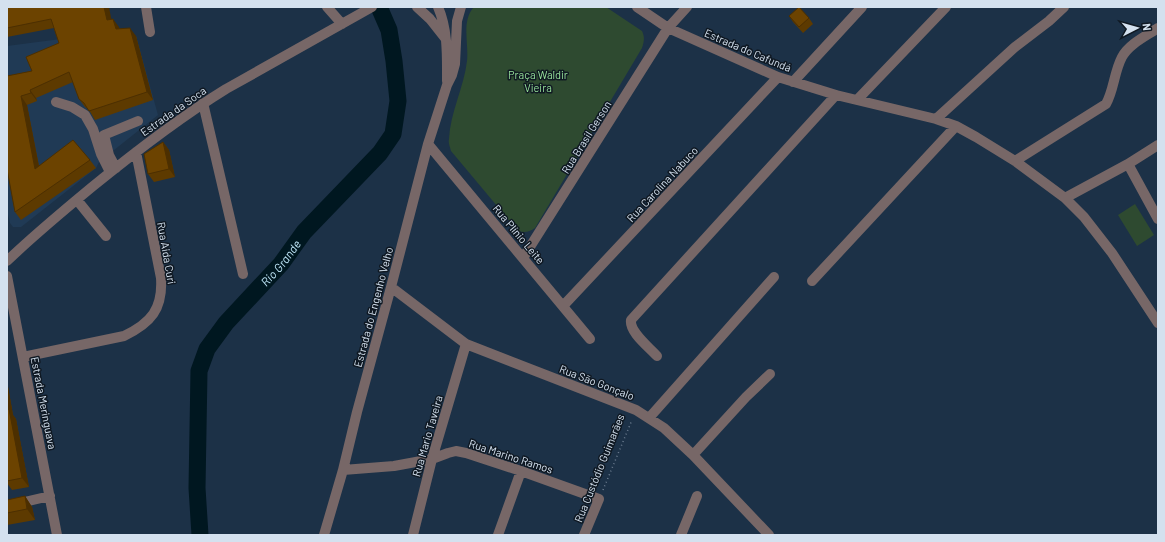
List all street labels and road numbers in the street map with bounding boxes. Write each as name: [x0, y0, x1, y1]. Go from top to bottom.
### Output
street label: Estrada do Cafundá: [703, 26, 793, 74]
street label: Estrada da Soca: [138, 84, 208, 138]
street label: Rua Brasil Gerson: [558, 98, 614, 176]
street label: Rua Carolina Nabuco: [624, 144, 700, 224]
street label: Rua Plínio Leite: [490, 202, 548, 266]
street label: Rua Aida Curi: [155, 221, 179, 285]
street label: Estrada do Engenho Velho: [351, 245, 395, 369]
street label: Estrada Meringuava: [29, 356, 59, 450]
street label: Rua São Gonçalo: [558, 362, 636, 402]
street label: Rua Mario Taveira: [409, 394, 445, 478]
street label: Rua Custódio Guimarães: [571, 412, 627, 524]
street label: Rua Marino Ramos: [467, 436, 555, 476]

